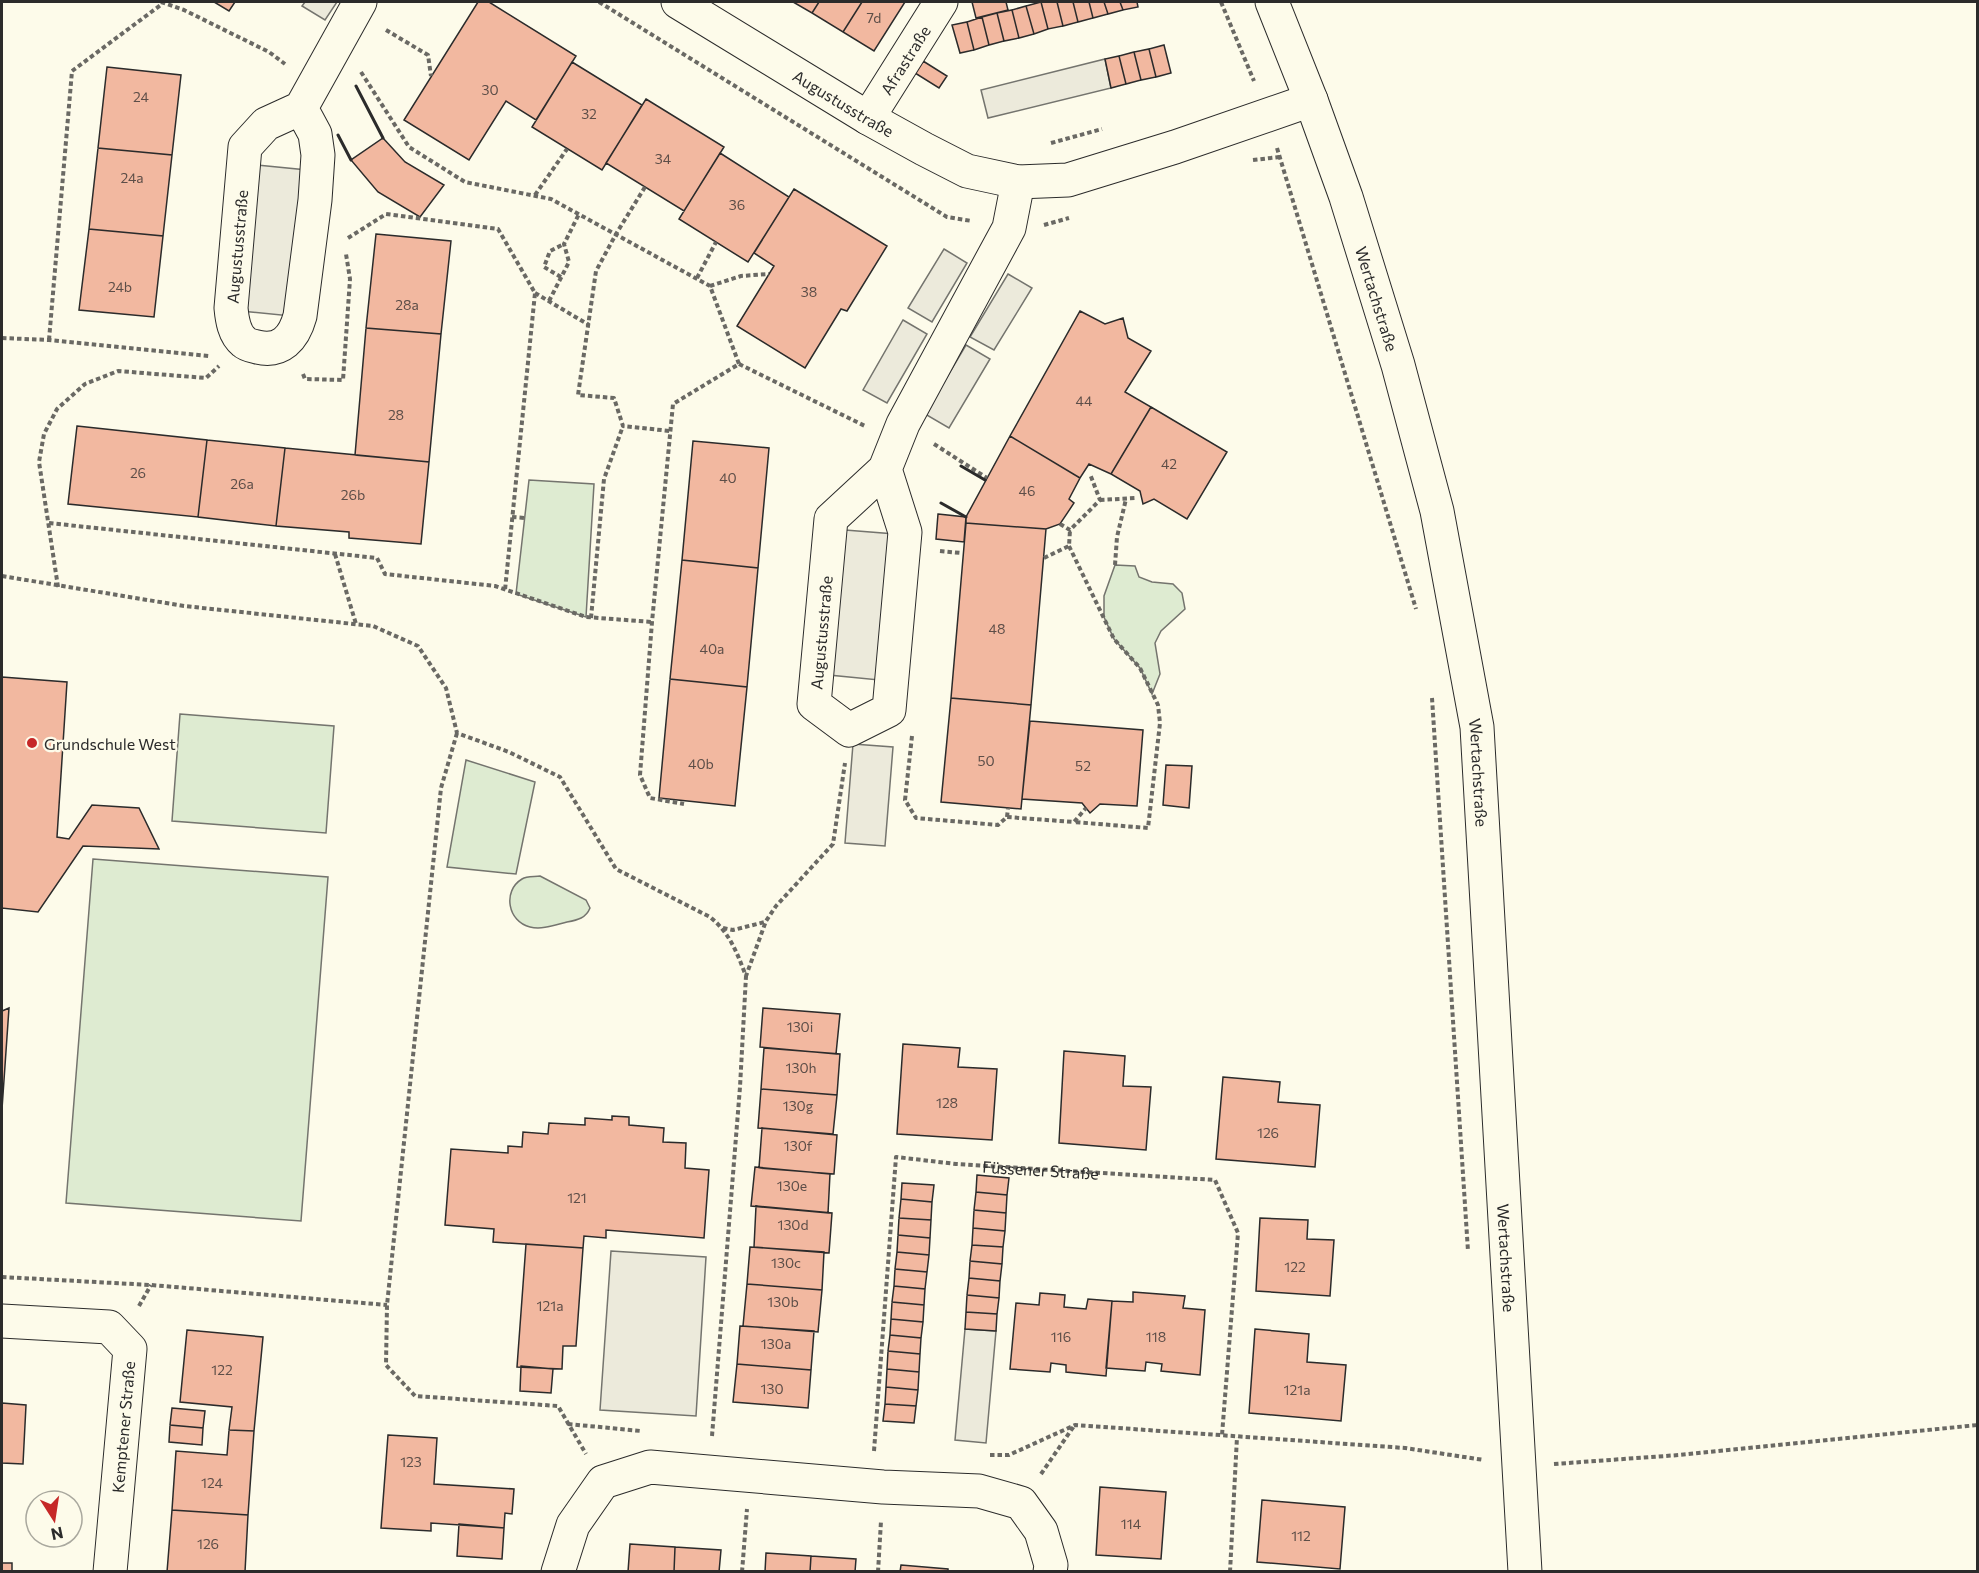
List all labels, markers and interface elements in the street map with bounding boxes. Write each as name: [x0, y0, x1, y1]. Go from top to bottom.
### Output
house number: 7d: [867, 9, 881, 26]
street label: Afrastraße: [876, 21, 934, 98]
street label: Augustusstraße: [790, 65, 897, 140]
house number: 30: [481, 81, 499, 98]
house number: 24: [133, 88, 150, 105]
house number: 32: [581, 105, 597, 122]
house number: 34: [655, 150, 672, 167]
house number: 24a: [120, 169, 144, 186]
street label: Augustusstraße: [222, 189, 251, 304]
house number: 36: [729, 196, 745, 213]
street label: Wertachstraße: [1352, 244, 1403, 353]
house number: 24b: [108, 278, 132, 295]
house number: 38: [801, 283, 817, 300]
house number: 28a: [395, 296, 419, 313]
house number: 44: [1076, 392, 1093, 409]
house number: 28: [388, 406, 404, 423]
house number: 42: [1161, 455, 1177, 472]
house number: 26: [130, 464, 146, 481]
house number: 40: [719, 469, 737, 486]
house number: 26a: [230, 475, 254, 492]
house number: 46: [1019, 482, 1035, 499]
house number: 26b: [341, 486, 365, 503]
street label: Augustusstraße: [806, 575, 835, 690]
house number: 48: [989, 620, 1005, 637]
house number: 40a: [700, 640, 724, 657]
street label: Wertachstraße: [1466, 717, 1492, 827]
place label: Grundschule West: [44, 734, 176, 753]
marker: Grundschule West: [25, 736, 39, 750]
house number: 50: [977, 752, 995, 769]
house number: 40b: [688, 755, 714, 772]
house number: 52: [1075, 757, 1091, 774]
house number: 130i: [787, 1018, 813, 1035]
house number: 130h: [785, 1059, 817, 1076]
house number: 128: [936, 1094, 958, 1111]
house number: 130g: [783, 1097, 814, 1114]
house number: 126: [1257, 1124, 1279, 1141]
house number: 130f: [784, 1137, 813, 1154]
street label: Füssener Straße: [982, 1156, 1099, 1182]
house number: 130e: [777, 1177, 807, 1194]
house number: 121: [567, 1189, 587, 1206]
street label: Wertachstraße: [1495, 1203, 1520, 1313]
house number: 130d: [777, 1216, 809, 1233]
house number: 130c: [771, 1254, 801, 1271]
house number: 122: [1284, 1258, 1306, 1275]
house number: 130b: [767, 1293, 799, 1310]
house number: 121a: [536, 1297, 564, 1314]
house number: 116: [1051, 1328, 1071, 1345]
house number: 118: [1146, 1328, 1166, 1345]
house number: 130a: [761, 1335, 791, 1352]
street label: Kemptener Straße: [108, 1360, 138, 1494]
house number: 122: [211, 1361, 233, 1378]
house number: 130: [760, 1380, 784, 1397]
house number: 121a: [1283, 1381, 1311, 1398]
house number: 123: [400, 1453, 422, 1470]
house number: 124: [201, 1474, 224, 1491]
north arrow: [24, 1489, 84, 1549]
house number: 114: [1121, 1515, 1142, 1532]
text: N: [49, 1524, 65, 1545]
house number: 112: [1291, 1527, 1311, 1544]
house number: 126: [197, 1535, 219, 1552]

